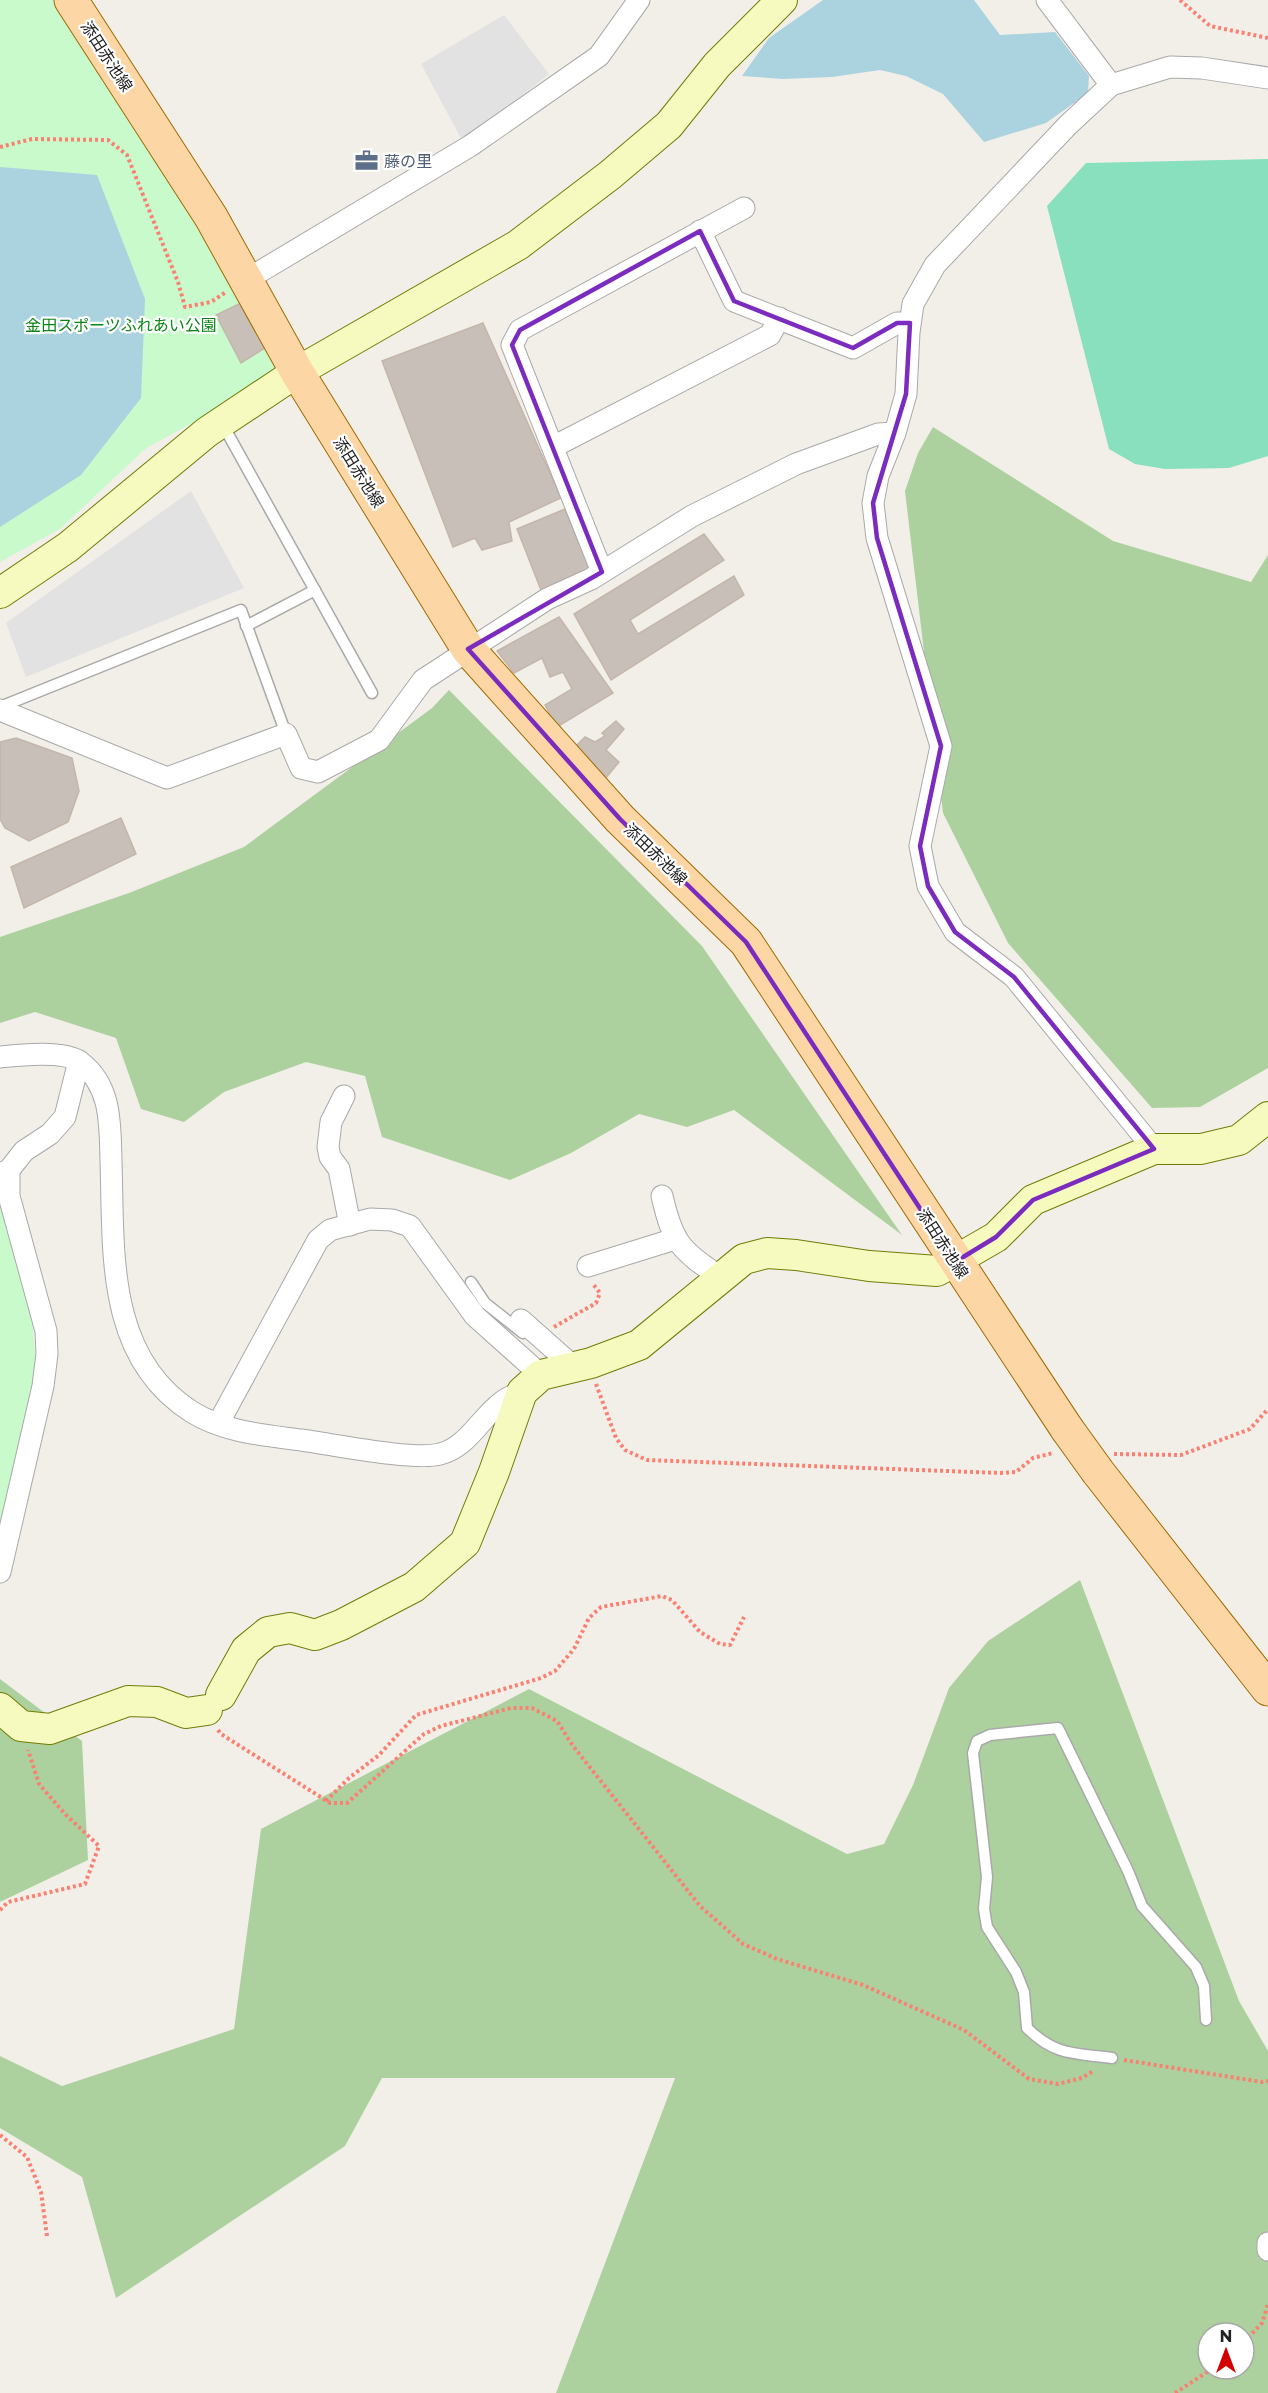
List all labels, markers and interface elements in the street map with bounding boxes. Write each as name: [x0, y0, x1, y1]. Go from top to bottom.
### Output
street label: 添田赤池線: [77, 18, 136, 95]
office icon: 藤の里: [353, 148, 379, 174]
place label: 藤の里: [384, 152, 432, 171]
park label: 金田スポーツふれあい公園: [25, 316, 217, 335]
street label: 添田赤池線: [329, 433, 388, 511]
street label: 添田赤池線: [620, 820, 691, 889]
street label: 添田赤池線: [913, 1205, 972, 1282]
north arrow: [1196, 2321, 1256, 2381]
text: N: [1220, 2327, 1232, 2346]

